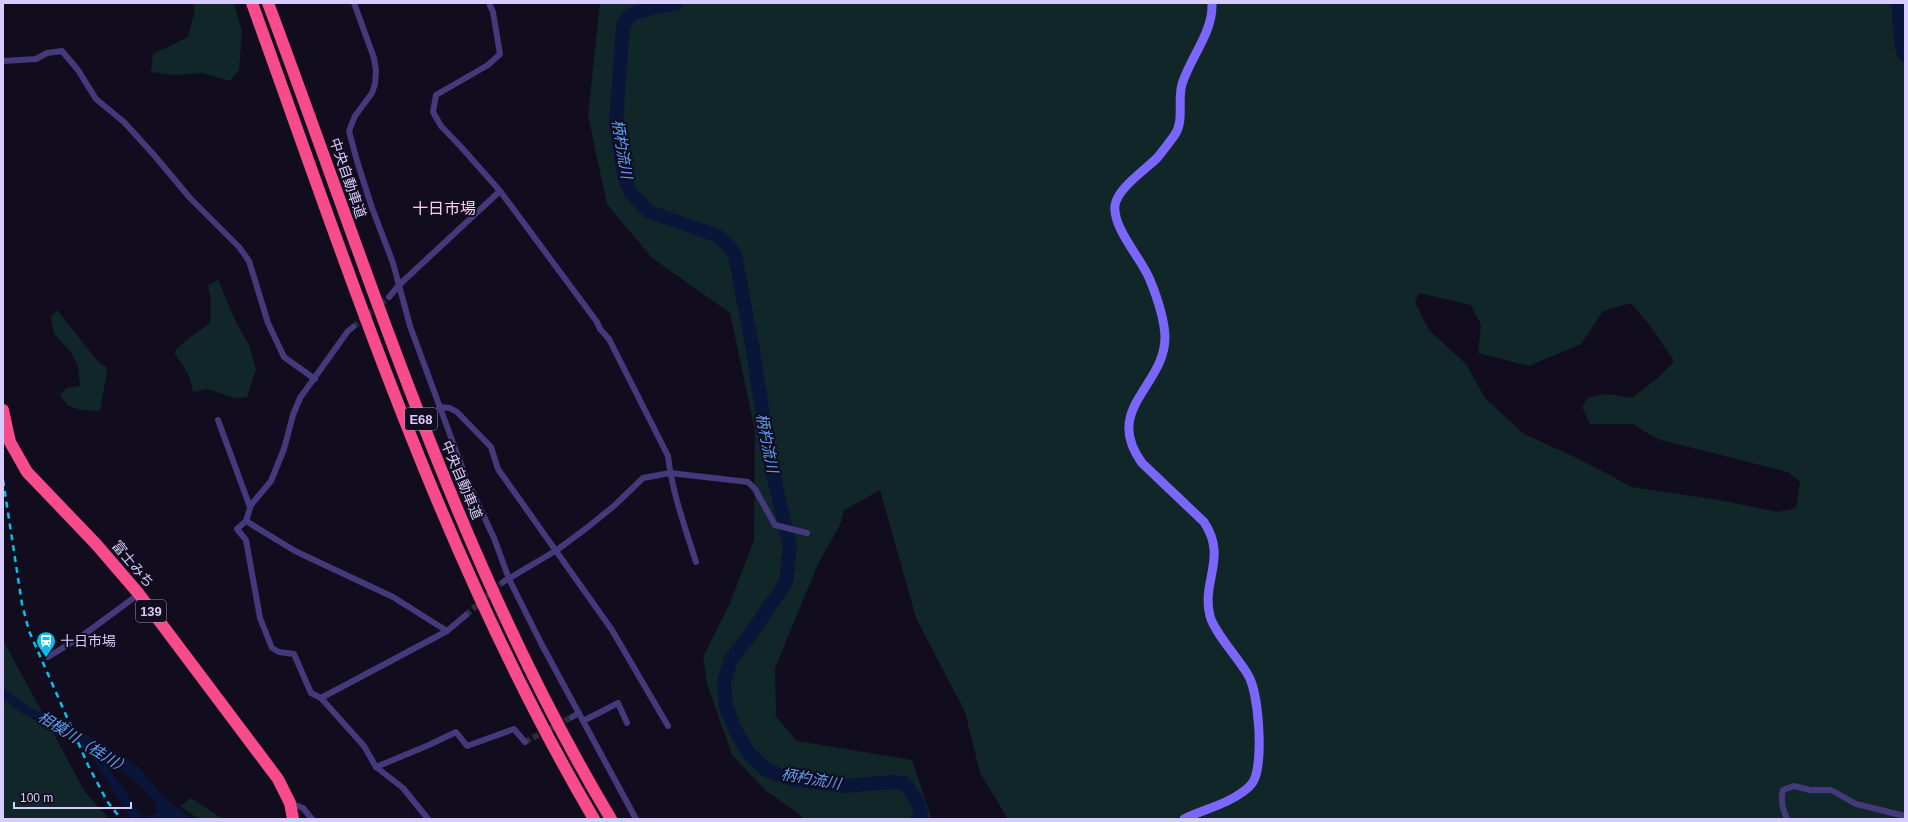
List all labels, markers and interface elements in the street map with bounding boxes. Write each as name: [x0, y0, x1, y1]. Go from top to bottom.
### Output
water label: 柄杓流川: [609, 118, 636, 182]
street label: 中央自動車道: [327, 136, 369, 220]
district label: 十日市場: [412, 200, 476, 217]
road number: E68: [405, 408, 437, 430]
water label: 柄杓流川: [753, 412, 782, 476]
street label: 中央自動車道: [438, 438, 486, 522]
street label: 富士みち: [109, 537, 157, 591]
road number: 139: [136, 600, 166, 622]
station icon: 十日市場: [35, 630, 57, 658]
place label: 十日市場: [60, 633, 116, 649]
water label: 相模川（桂川）: [35, 708, 133, 778]
water label: 柄杓流川: [780, 765, 844, 792]
scale bar: [14, 784, 131, 810]
text: 100 m: [20, 791, 53, 805]

